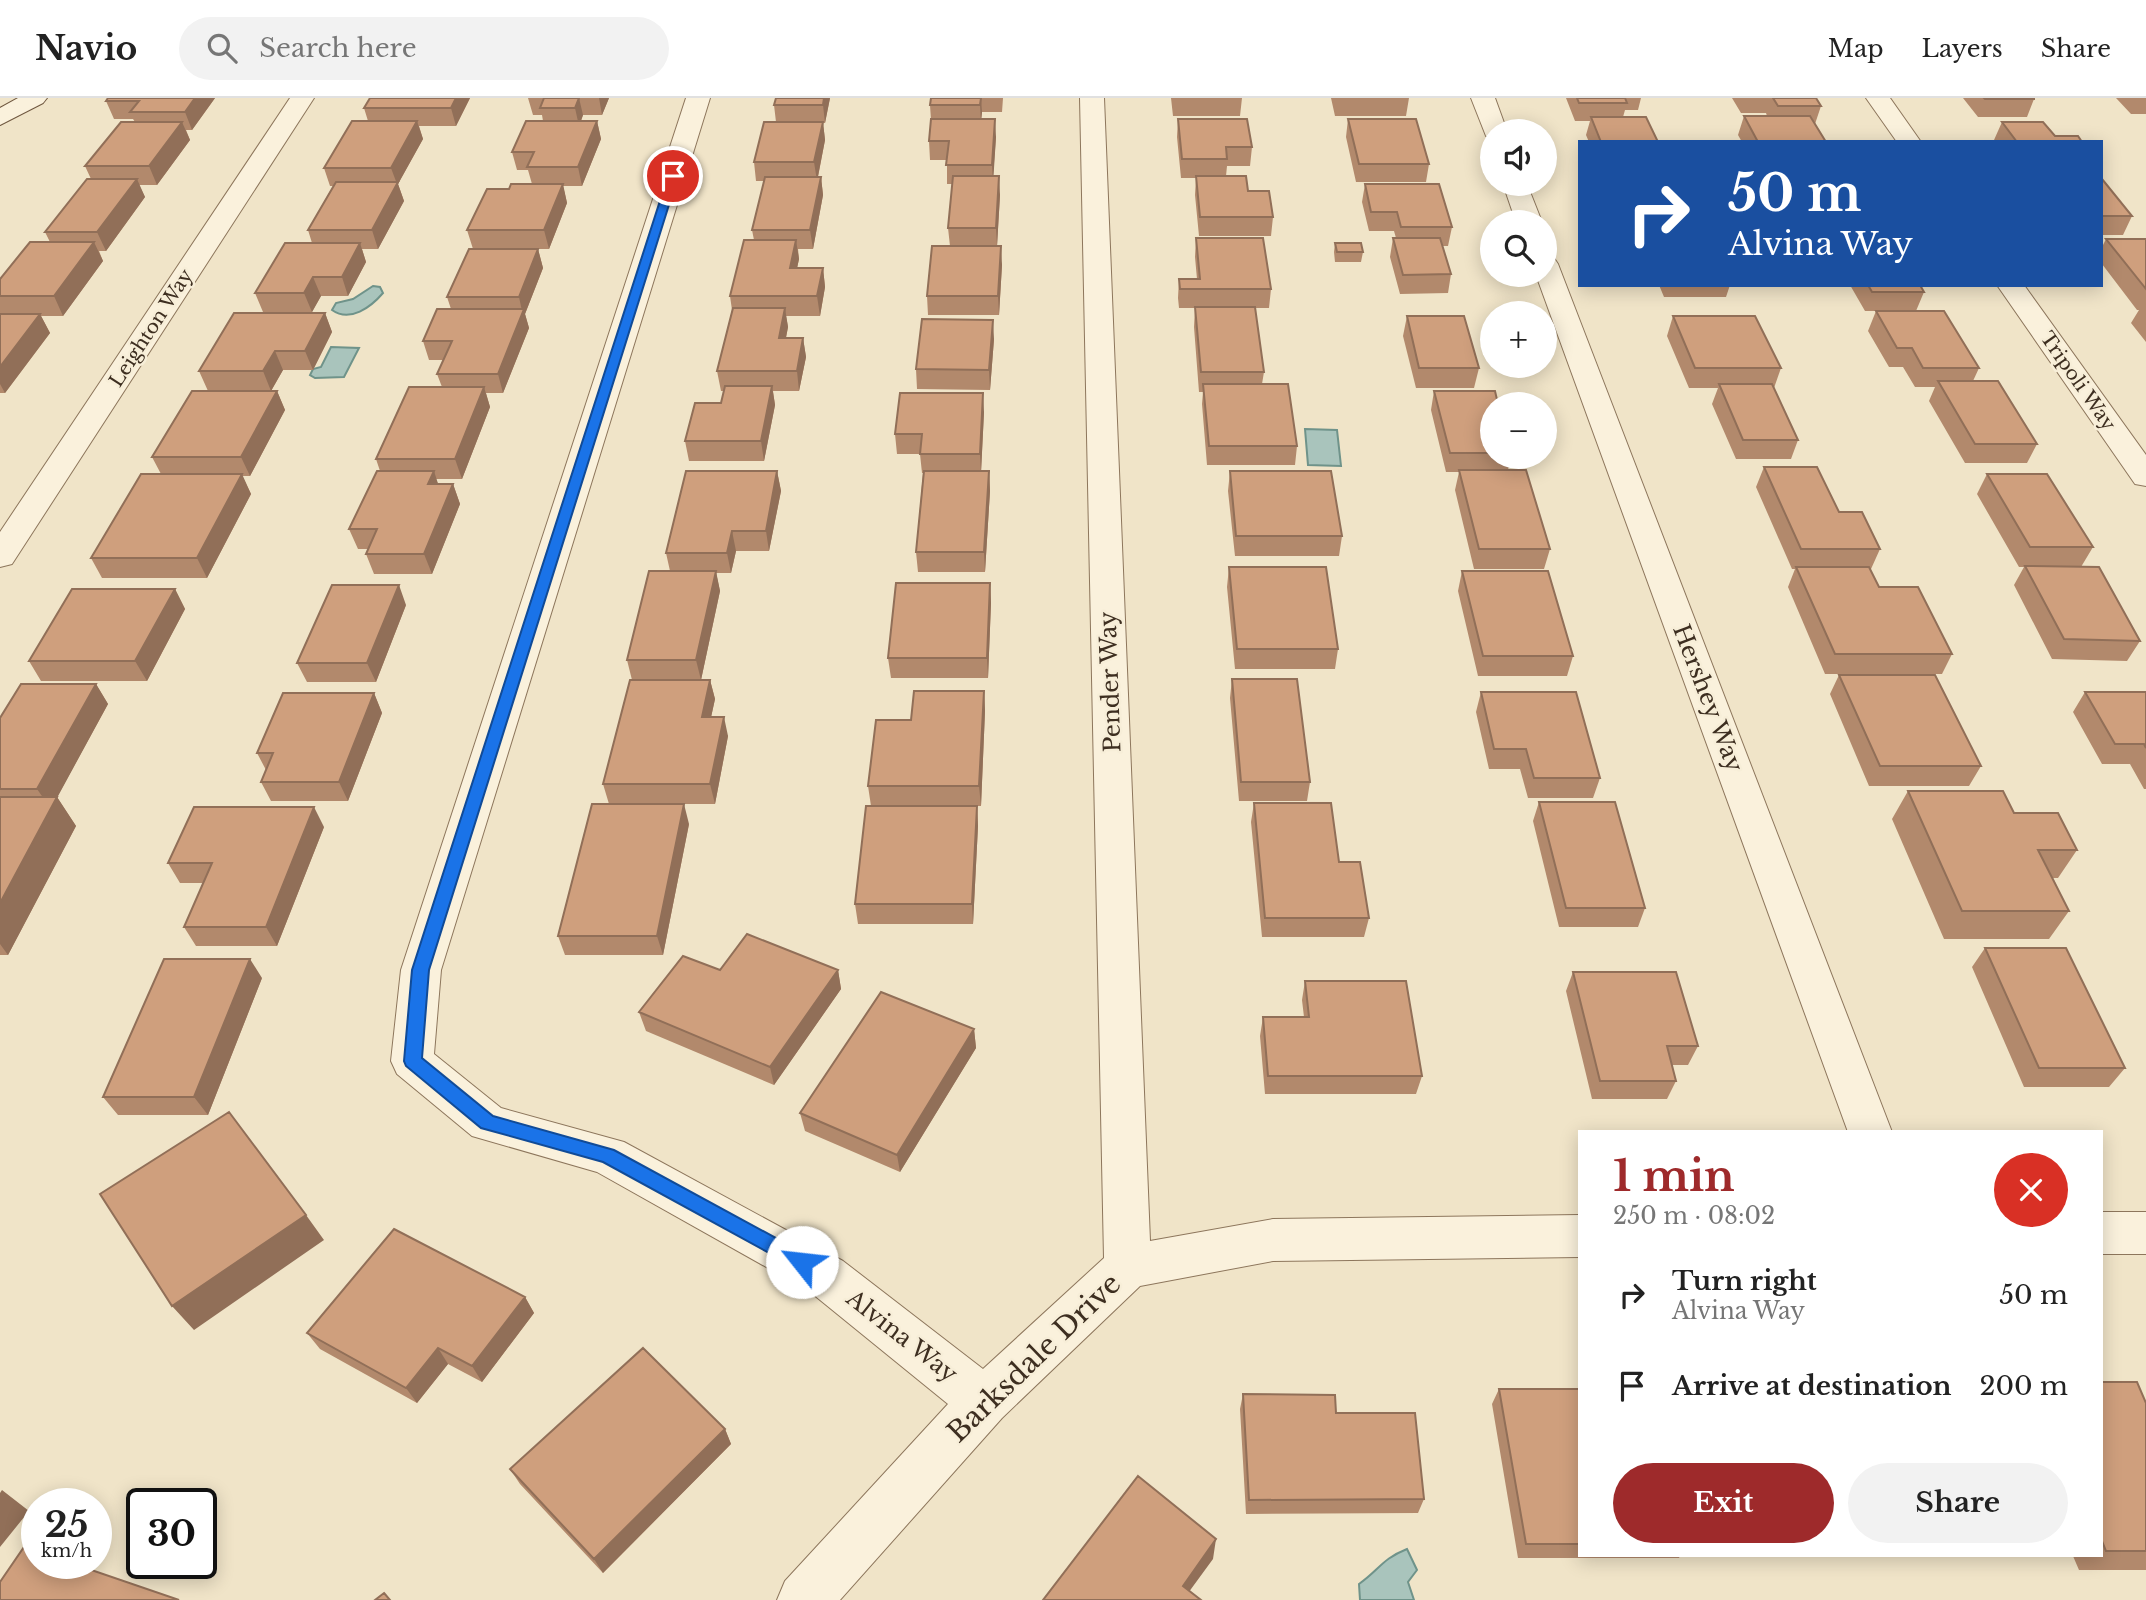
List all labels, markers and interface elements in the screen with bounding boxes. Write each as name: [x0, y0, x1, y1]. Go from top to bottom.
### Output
search box: [179, 17, 669, 80]
text: Navio: [35, 28, 137, 69]
icon: search: [203, 29, 241, 67]
text: Search here: [259, 32, 417, 64]
text: Map: [1828, 34, 1884, 63]
text: Layers: [1922, 34, 2003, 63]
text: Share: [2041, 34, 2111, 63]
map controls: [1480, 119, 1557, 469]
button: sound: [1480, 119, 1557, 196]
pin: [643, 146, 703, 206]
icon: arrive: [654, 157, 692, 195]
text: 50 m: [1728, 163, 1861, 224]
icon: right: [1613, 168, 1704, 259]
button: search: [1480, 210, 1557, 287]
text: Alvina Way: [1728, 224, 1913, 264]
street label: Leighton Way: [104, 265, 198, 391]
button: +: [1480, 301, 1557, 378]
street label: Tripoli Way: [2036, 327, 2120, 435]
button: −: [1480, 392, 1557, 469]
street label: Pender Way: [1094, 611, 1126, 753]
street label: Hershey Way: [1667, 620, 1749, 776]
text: 1 min: [1613, 1150, 1735, 1202]
button: close: [1994, 1153, 2068, 1227]
text: 250 m · 08:02: [1613, 1202, 1775, 1230]
position arrow: [765, 1225, 839, 1299]
text: Turn right: [1672, 1265, 1817, 1297]
street label: Barksdale Drive: [940, 1266, 1128, 1450]
icon: right: [1613, 1276, 1651, 1314]
text: 50 m: [1999, 1279, 2068, 1311]
street label: Alvina Way: [840, 1283, 963, 1388]
text: Alvina Way: [1672, 1297, 1805, 1325]
icon: arrive: [1613, 1367, 1651, 1405]
text: Arrive at destination: [1672, 1370, 1952, 1402]
text: 200 m: [1979, 1370, 2068, 1402]
button: Exit: [1613, 1463, 1834, 1543]
button: Share: [1848, 1463, 2068, 1543]
speed limit sign: 30: [126, 1488, 217, 1579]
text: 25: [45, 1503, 88, 1546]
text: km/h: [41, 1540, 92, 1562]

